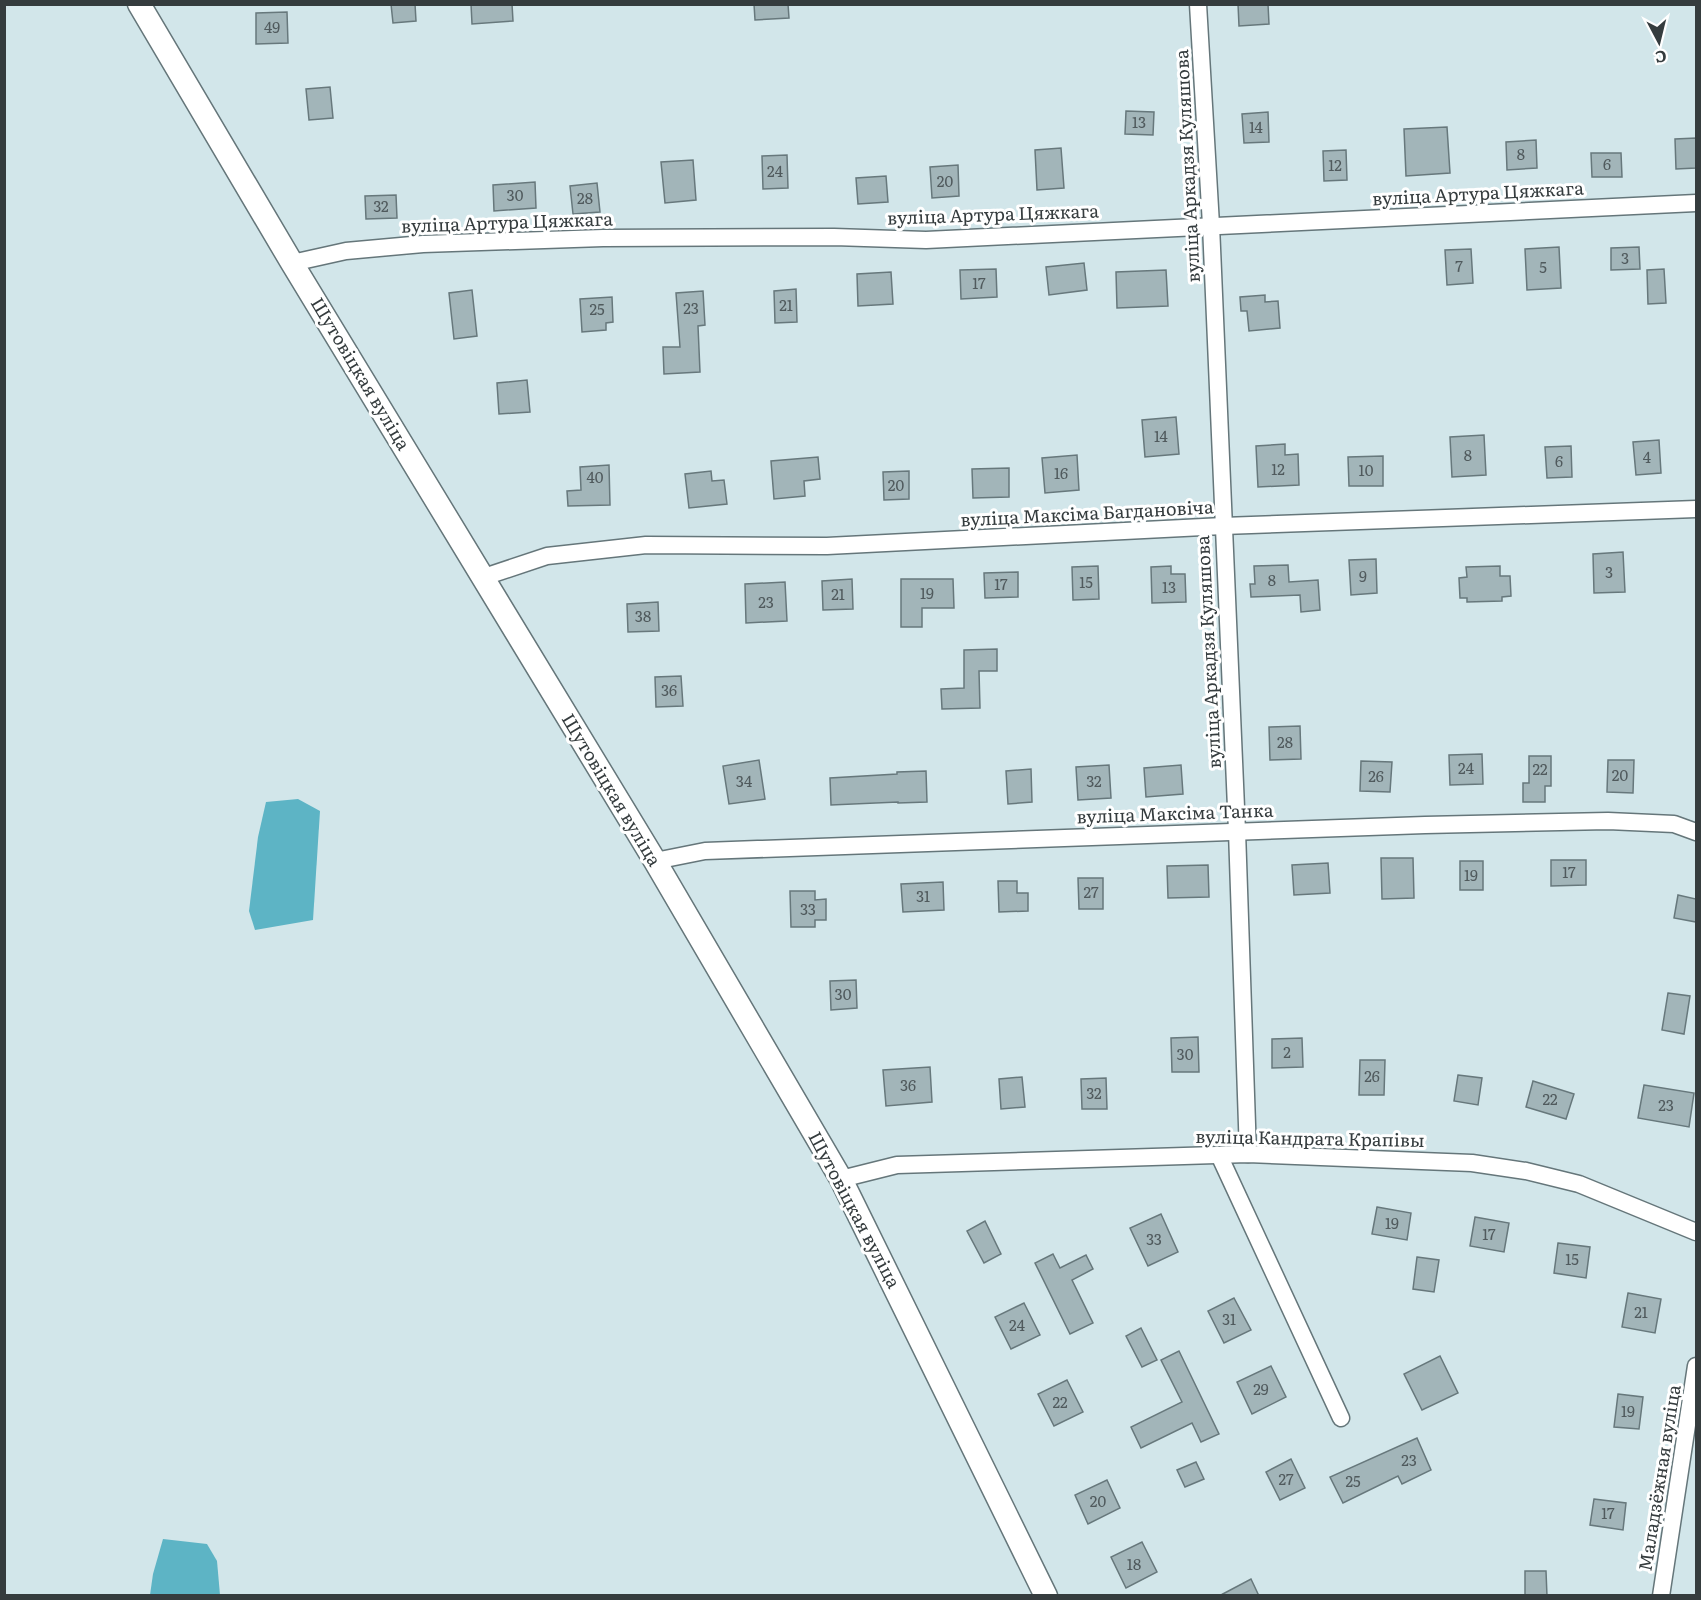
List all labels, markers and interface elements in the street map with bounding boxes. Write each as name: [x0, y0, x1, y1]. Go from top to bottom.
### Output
north arrow: [1629, 12, 1689, 72]
house number: 49: [264, 15, 280, 38]
text: С: [1654, 45, 1668, 70]
street label: вуліца Аркадзя Куляшова: [1167, 48, 1206, 283]
house number: 13: [1132, 110, 1146, 133]
house number: 14: [1249, 115, 1263, 138]
house number: 8: [1517, 142, 1525, 165]
house number: 6: [1603, 152, 1611, 175]
house number: 12: [1328, 153, 1342, 176]
house number: 24: [767, 159, 783, 182]
house number: 20: [937, 169, 953, 192]
street label: вуліца Артура Цяжкага: [1371, 173, 1585, 212]
house number: 30: [507, 183, 524, 206]
house number: 28: [577, 186, 593, 209]
house number: 32: [373, 194, 389, 217]
street label: вуліца Артура Цяжкага: [887, 196, 1100, 231]
street label: вуліца Артура Цяжкага: [401, 204, 614, 239]
house number: 3: [1621, 246, 1629, 269]
house number: 7: [1455, 254, 1463, 277]
house number: 5: [1539, 255, 1547, 278]
house number: 17: [972, 271, 986, 294]
street label: Шутовіцкая вуліца: [305, 292, 418, 455]
house number: 21: [779, 293, 793, 316]
house number: 23: [683, 296, 699, 319]
house number: 25: [589, 297, 605, 320]
house number: 14: [1154, 424, 1168, 447]
house number: 8: [1464, 443, 1472, 466]
house number: 4: [1643, 445, 1651, 468]
house number: 6: [1555, 449, 1563, 472]
house number: 12: [1271, 457, 1285, 480]
house number: 10: [1359, 458, 1374, 481]
house number: 16: [1054, 461, 1068, 484]
house number: 40: [587, 465, 604, 488]
house number: 20: [888, 473, 904, 496]
street label: вуліца Максіма Багдановіча: [960, 492, 1214, 533]
street label: вуліца Аркадзя Куляшова: [1188, 534, 1227, 769]
house number: 3: [1605, 560, 1613, 583]
house number: 9: [1359, 564, 1367, 587]
house number: 8: [1268, 568, 1276, 591]
house number: 15: [1079, 570, 1093, 593]
house number: 17: [994, 572, 1008, 595]
house number: 13: [1162, 575, 1176, 598]
house number: 19: [920, 581, 934, 604]
house number: 21: [831, 582, 845, 605]
house number: 23: [758, 590, 774, 613]
house number: 38: [635, 604, 651, 627]
house number: 36: [661, 678, 677, 701]
street label: Шутовіцкая вуліца: [556, 708, 669, 871]
house number: 28: [1277, 730, 1293, 753]
house number: 24: [1458, 756, 1474, 779]
house number: 22: [1532, 757, 1548, 780]
house number: 20: [1612, 763, 1628, 786]
house number: 26: [1368, 764, 1384, 787]
house number: 34: [736, 769, 752, 792]
house number: 32: [1086, 769, 1102, 792]
street label: вуліца Максіма Танка: [1076, 796, 1274, 829]
house number: 17: [1562, 860, 1576, 883]
house number: 19: [1464, 863, 1478, 886]
house number: 27: [1083, 880, 1099, 903]
house number: 31: [916, 884, 930, 907]
house number: 33: [800, 897, 816, 920]
house number: 30: [835, 982, 852, 1005]
house number: 2: [1283, 1040, 1291, 1063]
house number: 30: [1177, 1042, 1194, 1065]
house number: 26: [1364, 1064, 1380, 1087]
house number: 36: [900, 1073, 916, 1096]
house number: 32: [1086, 1081, 1102, 1104]
house number: 22: [1542, 1087, 1558, 1110]
house number: 23: [1658, 1093, 1674, 1116]
street label: вуліца Кандрата Крапівы: [1195, 1122, 1425, 1153]
street label: Шутовіцкая вуліца: [803, 1126, 908, 1293]
house number: 19: [1385, 1211, 1399, 1234]
house number: 17: [1482, 1222, 1496, 1245]
house number: 33: [1146, 1227, 1162, 1250]
house number: 15: [1565, 1247, 1579, 1270]
house number: 21: [1634, 1300, 1648, 1323]
house number: 31: [1222, 1307, 1236, 1330]
house number: 24: [1009, 1313, 1025, 1336]
house number: 29: [1253, 1377, 1269, 1400]
street label: Маладзёжная вуліца: [1630, 1382, 1687, 1573]
house number: 22: [1052, 1390, 1068, 1413]
house number: 19: [1621, 1399, 1635, 1422]
house number: 23: [1401, 1448, 1417, 1471]
house number: 27: [1278, 1467, 1294, 1490]
house number: 25: [1345, 1469, 1361, 1492]
house number: 20: [1090, 1489, 1106, 1512]
house number: 17: [1601, 1501, 1615, 1524]
house number: 18: [1127, 1552, 1141, 1575]

